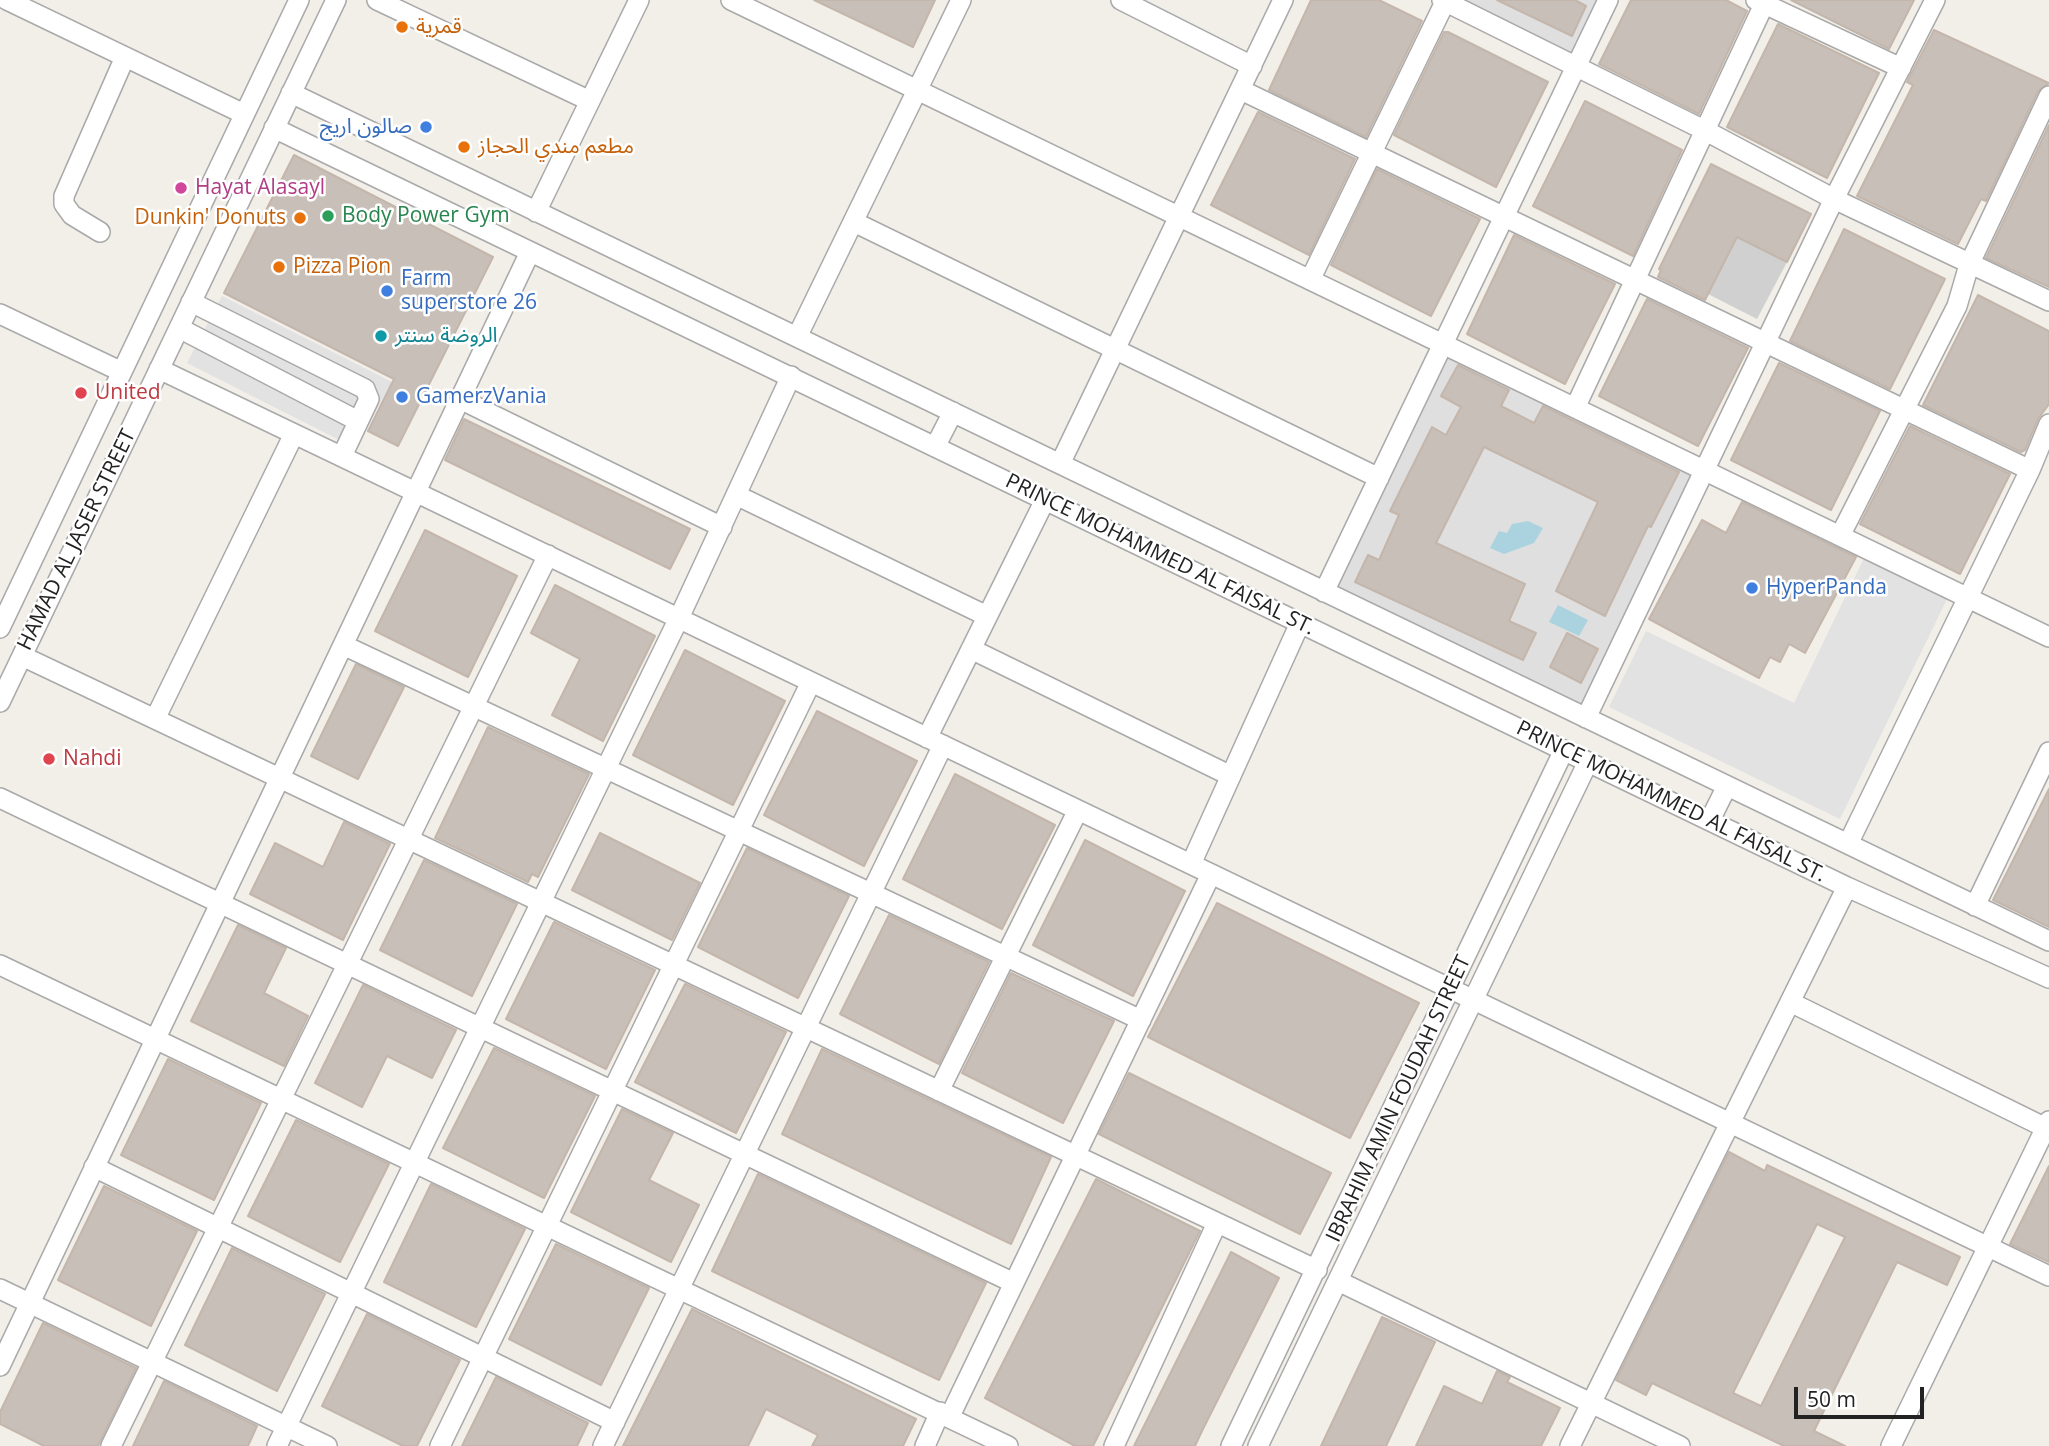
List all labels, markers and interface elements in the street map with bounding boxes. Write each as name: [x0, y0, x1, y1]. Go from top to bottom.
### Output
place label: قمرية: [416, 14, 462, 40]
marker: قمرية: [394, 19, 410, 35]
place label: صالون اريج: [320, 114, 412, 140]
marker: صالون اريج: [418, 119, 434, 135]
place label: مطعم مندي الحجاز: [478, 134, 634, 160]
marker: مطعم مندي الحجاز: [456, 139, 472, 155]
place label: Hayat Alasayl: [195, 175, 325, 201]
marker: Hayat Alasayl: [173, 180, 189, 196]
place label: Body Power Gym: [342, 203, 510, 229]
place label: Dunkin' Donuts: [135, 205, 286, 231]
marker: Body Power Gym: [320, 208, 336, 224]
marker: Dunkin' Donuts: [292, 210, 308, 226]
place label: Pizza Pion: [293, 254, 391, 280]
marker: Pizza Pion: [271, 259, 287, 275]
place label: Farm superstore 26: [401, 266, 537, 316]
marker: Farm superstore 26: [379, 283, 395, 299]
place label: الروضة سنتر: [395, 323, 498, 349]
marker: الروضة سنتر: [373, 328, 389, 344]
place label: United: [95, 380, 161, 406]
place label: GamerzVania: [416, 384, 547, 410]
marker: United: [73, 385, 89, 401]
marker: GamerzVania: [394, 389, 410, 405]
street label: HAMAD AL JASER STREET: [12, 425, 142, 655]
street label: PRINCE MOHAMMED AL FAISAL ST.: [1001, 469, 1319, 641]
place label: HyperPanda: [1766, 575, 1887, 601]
marker: HyperPanda: [1744, 580, 1760, 596]
street label: PRINCE MOHAMMED AL FAISAL ST.: [1512, 716, 1830, 888]
place label: Nahdi: [63, 746, 122, 772]
marker: Nahdi: [41, 751, 57, 767]
street label: IBRAHIM AMIN FOUDAH STREET: [1321, 952, 1477, 1246]
scale bar: [1797, 1372, 1926, 1416]
text: 50 m: [1807, 1385, 1856, 1413]

